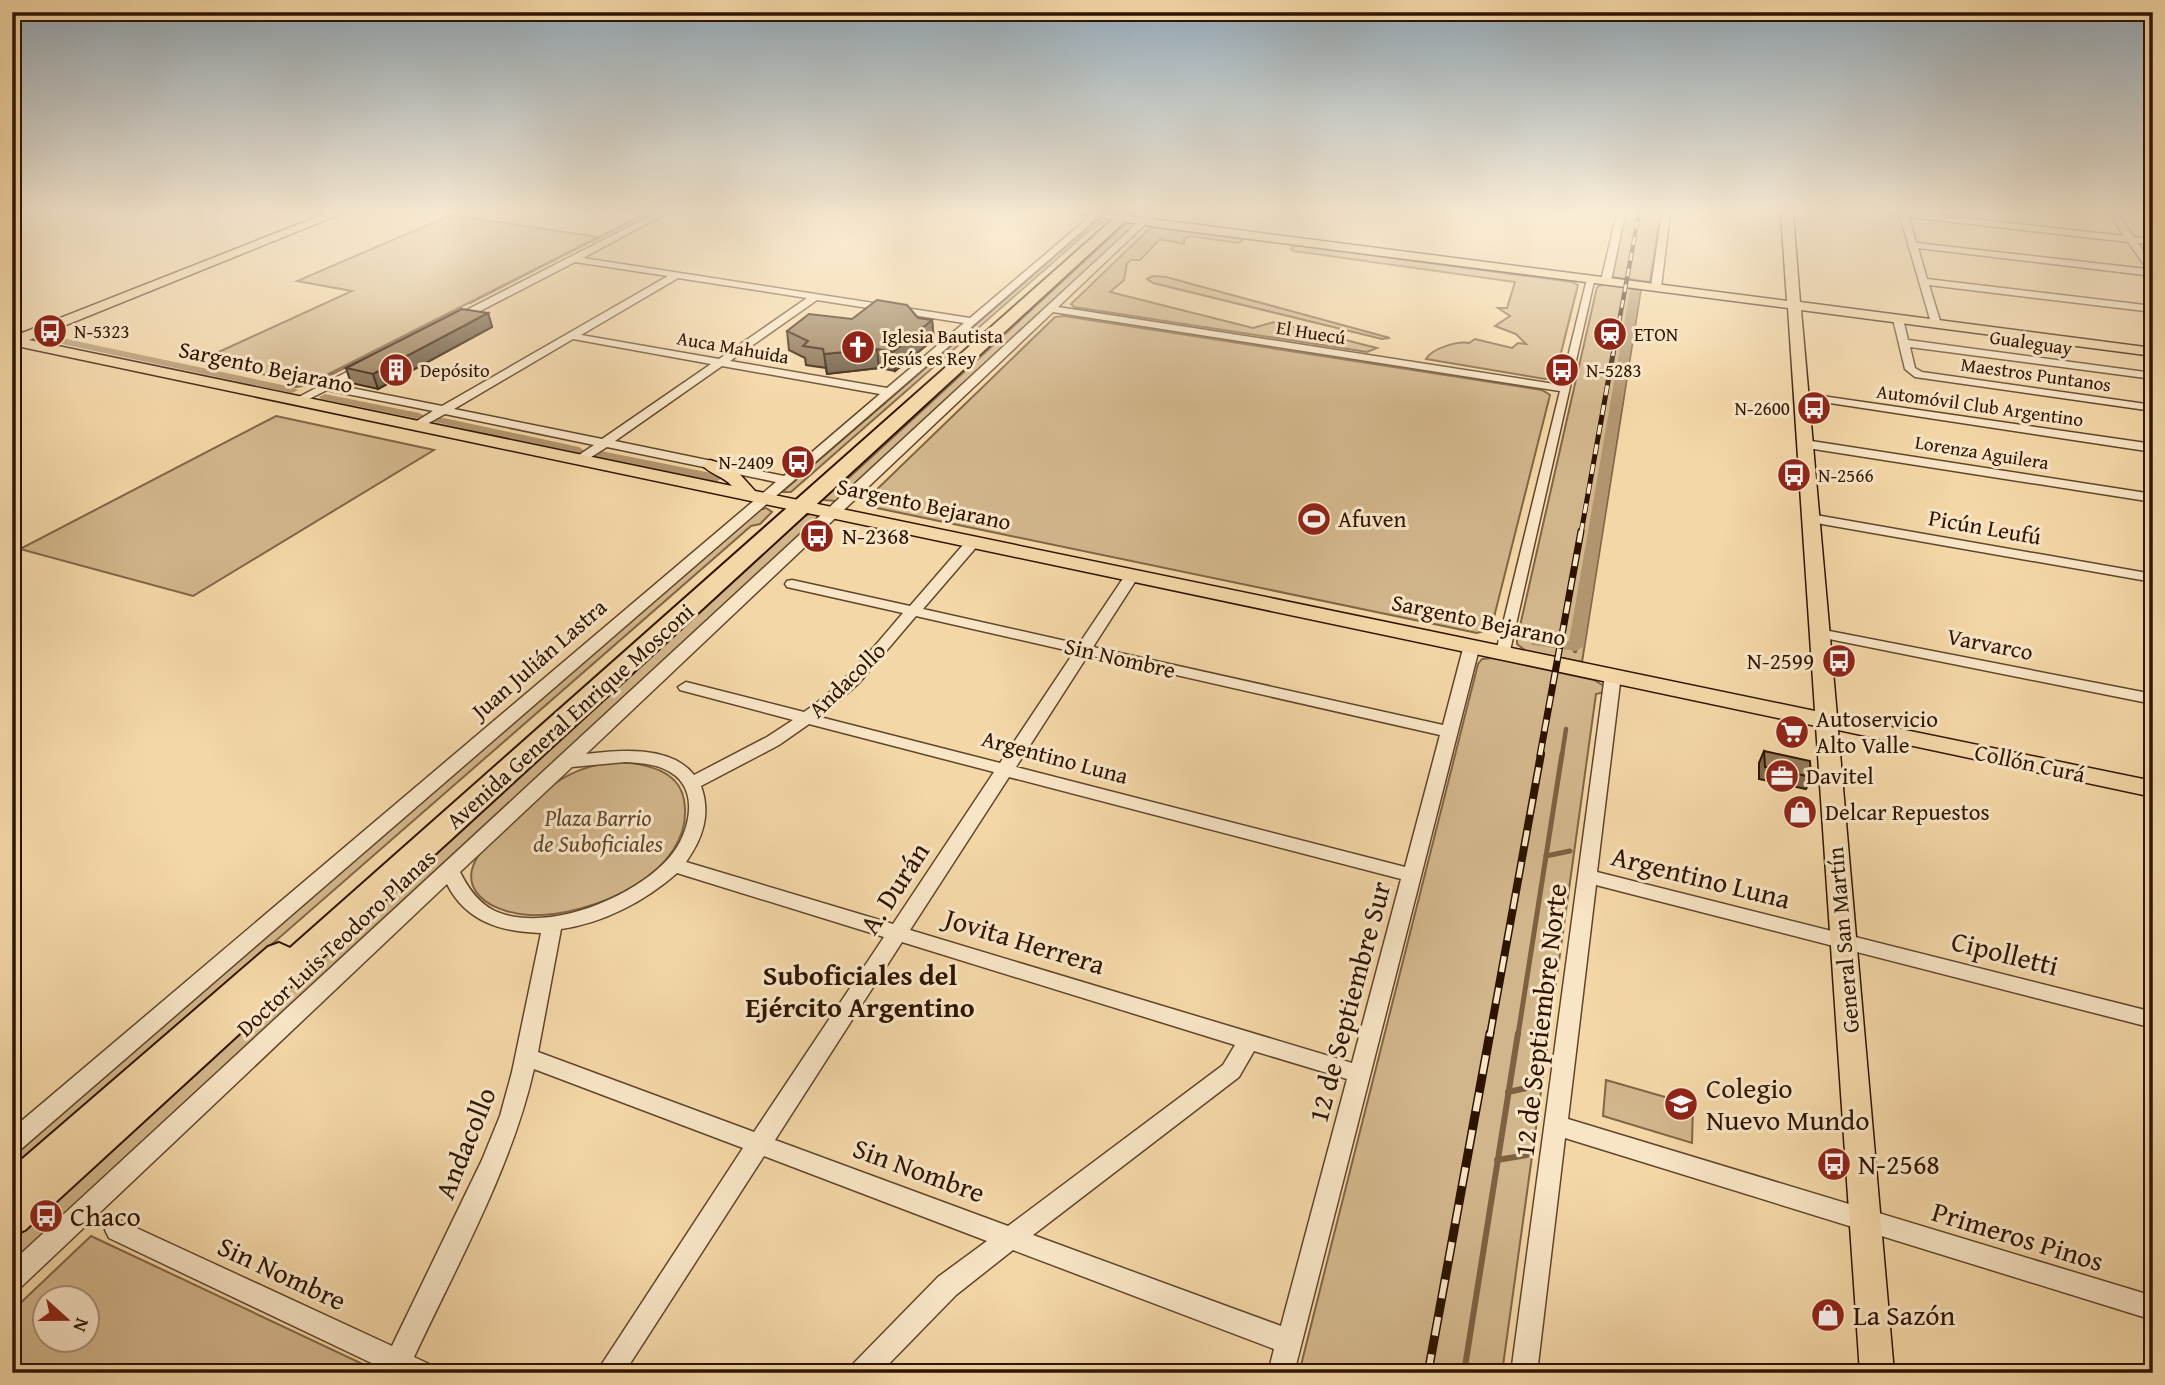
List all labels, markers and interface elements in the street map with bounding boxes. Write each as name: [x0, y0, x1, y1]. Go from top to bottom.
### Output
bus stop icon: N-5323: [31, 312, 69, 350]
street label: El Huecú: [1274, 313, 1348, 351]
station icon: ETON: [1591, 315, 1629, 353]
place label: N-5323: [74, 317, 130, 345]
place label: ETON: [1634, 320, 1678, 348]
place label: Iglesia Bautista Jesús es Rey: [880, 322, 1003, 372]
street label: Gualeguay: [1988, 322, 2075, 362]
street label: Auca Mahuida: [675, 323, 791, 371]
church icon: Iglesia Bautista Jesús es Rey: [839, 328, 877, 366]
street label: Sargento Bejarano: [176, 332, 356, 401]
street label: Maestros Puntanos: [1959, 350, 2113, 398]
building icon: Depósito: [377, 351, 415, 389]
bus stop icon: N-5283: [1543, 351, 1581, 389]
place label: Depósito: [420, 356, 490, 384]
place label: N-5283: [1586, 356, 1642, 384]
street label: Automóvil Club Argentino: [1875, 377, 2085, 433]
bus stop icon: N-2600: [1795, 389, 1833, 427]
place label: N-2600: [1734, 394, 1790, 422]
street label: Lorenza Aguilera: [1913, 428, 2051, 476]
bus stop icon: N-2409: [779, 443, 817, 481]
place label: N-2409: [718, 448, 774, 476]
bus stop icon: N-2566: [1775, 456, 1813, 494]
place label: N-2566: [1818, 461, 1874, 489]
street label: Sargento Bejarano: [834, 469, 1014, 538]
sports icon: Afuven: [1295, 500, 1333, 538]
street label: Picún Leufú: [1926, 500, 2044, 553]
place label: Afuven: [1338, 502, 1406, 535]
bus stop icon: N-2368: [798, 517, 836, 555]
place label: N-2368: [842, 519, 909, 552]
street label: Sargento Bejarano: [1389, 585, 1569, 654]
street label: Juan Julián Lastra: [462, 591, 614, 729]
street label: Avenida General Enrique Mosconi: [438, 595, 701, 836]
street label: Varvarco: [1944, 619, 2036, 668]
street label: Sin Nombre: [1061, 629, 1179, 686]
street label: Andacollo: [800, 634, 893, 725]
bus stop icon: N-2599: [1820, 642, 1858, 680]
place label: N-2599: [1747, 644, 1814, 677]
place label: Autoservicio Alto Valle: [1816, 702, 1938, 761]
supermarket icon: Autoservicio Alto Valle: [1773, 713, 1811, 751]
street label: Argentino Luna: [978, 721, 1132, 792]
street label: Collón Curá: [1972, 735, 2089, 790]
office icon: Davitel: [1763, 757, 1801, 795]
place label: Davitel: [1806, 759, 1874, 792]
shop icon: Delcar Repuestos: [1781, 793, 1819, 831]
place label: Delcar Repuestos: [1825, 795, 1990, 828]
park label: Plaza Barrio de Suboficiales: [533, 801, 663, 860]
street label: A. Durán: [848, 833, 939, 942]
street label: Argentino Luna: [1607, 834, 1796, 919]
street label: Doctor Luis Teodoro Planas: [229, 841, 443, 1044]
street label: General San Martín: [1818, 846, 1867, 1034]
street label: 12 de Septiembre Sur: [1297, 876, 1401, 1127]
street label: 12 de Septiembre Norte: [1502, 881, 1577, 1159]
street label: Jovita Herrera: [937, 896, 1111, 985]
street label: Cipolletti: [1947, 919, 2063, 986]
district label: Suboficiales del Ejército Argentino: [745, 954, 975, 1027]
place label: Colegio Nuevo Mundo: [1706, 1067, 1870, 1140]
street label: Andacollo: [424, 1081, 506, 1205]
school or university icon: Colegio Nuevo Mundo: [1662, 1085, 1700, 1123]
street label: Sin Nombre: [847, 1127, 991, 1212]
place label: N-2568: [1858, 1143, 1940, 1184]
bus stop icon: N-2568: [1815, 1145, 1853, 1183]
street label: Primeros Pinos: [1927, 1190, 2109, 1281]
place label: Chaco: [70, 1195, 141, 1236]
bus stop icon: Chaco: [27, 1197, 65, 1235]
street label: Sin Nombre: [211, 1225, 353, 1320]
north arrow: [32, 1284, 102, 1354]
place label: La Sazón: [1853, 1294, 1955, 1335]
shop icon: La Sazón: [1809, 1296, 1847, 1334]
text: N: [66, 1314, 97, 1336]

